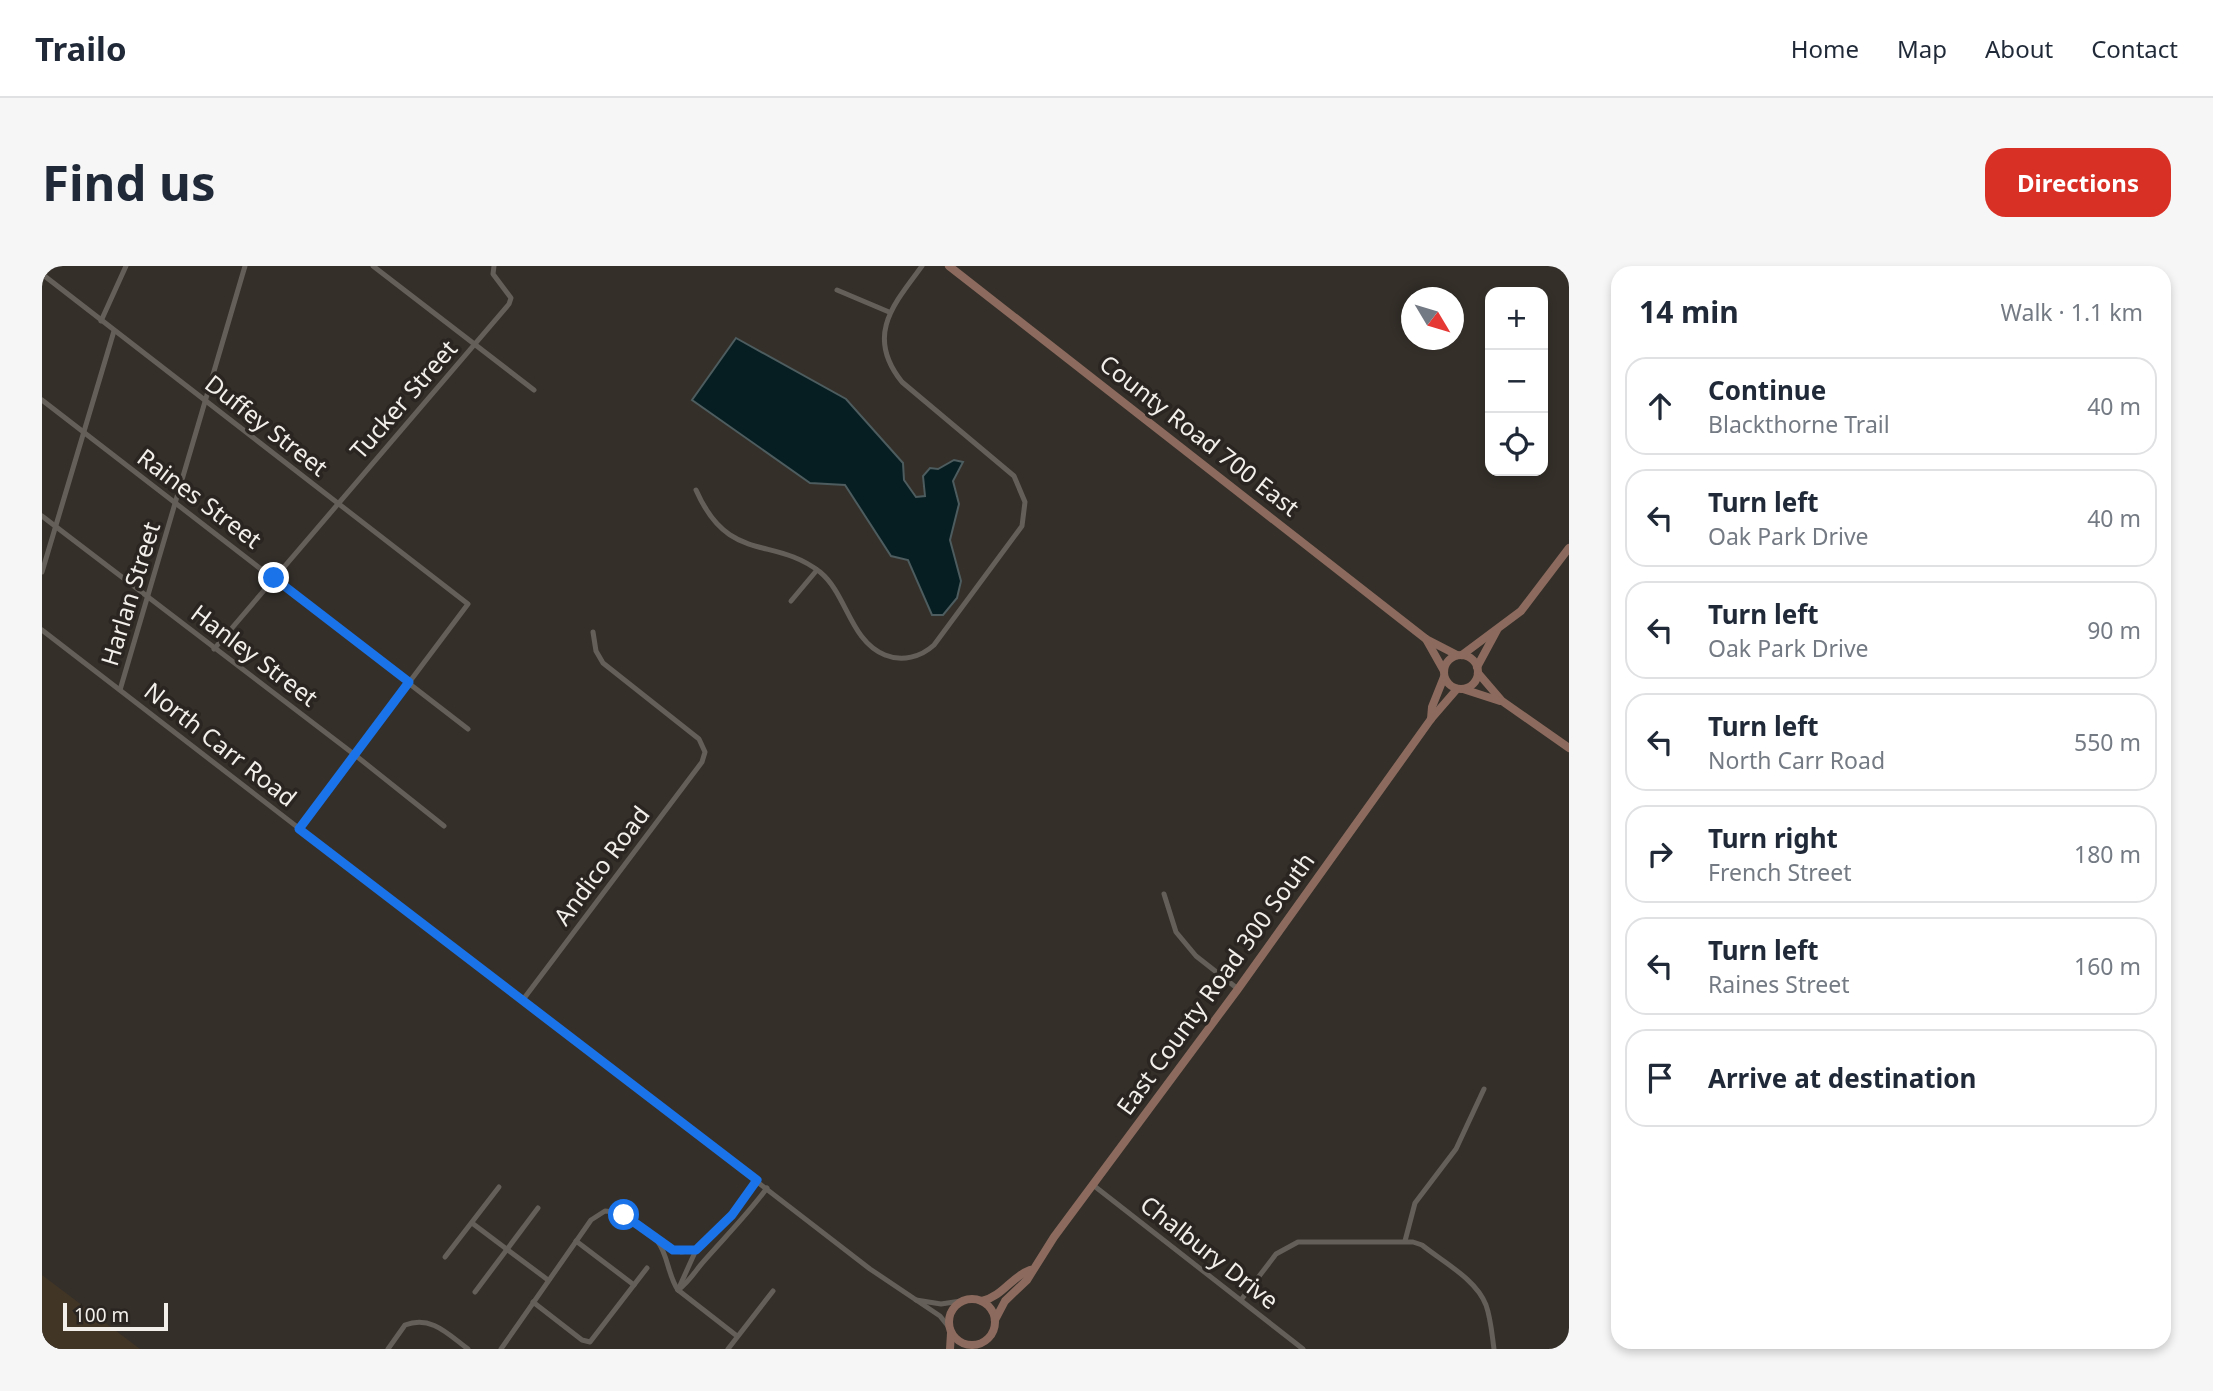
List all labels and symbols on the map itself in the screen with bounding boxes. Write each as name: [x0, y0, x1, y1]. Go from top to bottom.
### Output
north arrow: [1401, 287, 1464, 350]
street label: Tucker Street: [342, 332, 464, 466]
street label: County Road 700 East: [1093, 346, 1307, 523]
street label: Duffey Street: [199, 366, 335, 483]
street label: Raines Street: [131, 440, 269, 556]
street label: Harlan Street: [92, 517, 167, 670]
route end: [258, 562, 289, 593]
street label: Hanley Street: [185, 596, 325, 714]
street label: North Carr Road: [138, 674, 304, 814]
street label: Andico Road: [545, 799, 656, 931]
street label: East County Road 300 South: [1108, 845, 1321, 1121]
street label: Chalbury Drive: [1134, 1187, 1286, 1316]
route start: [608, 1199, 639, 1230]
scale bar: [63, 1300, 168, 1332]

